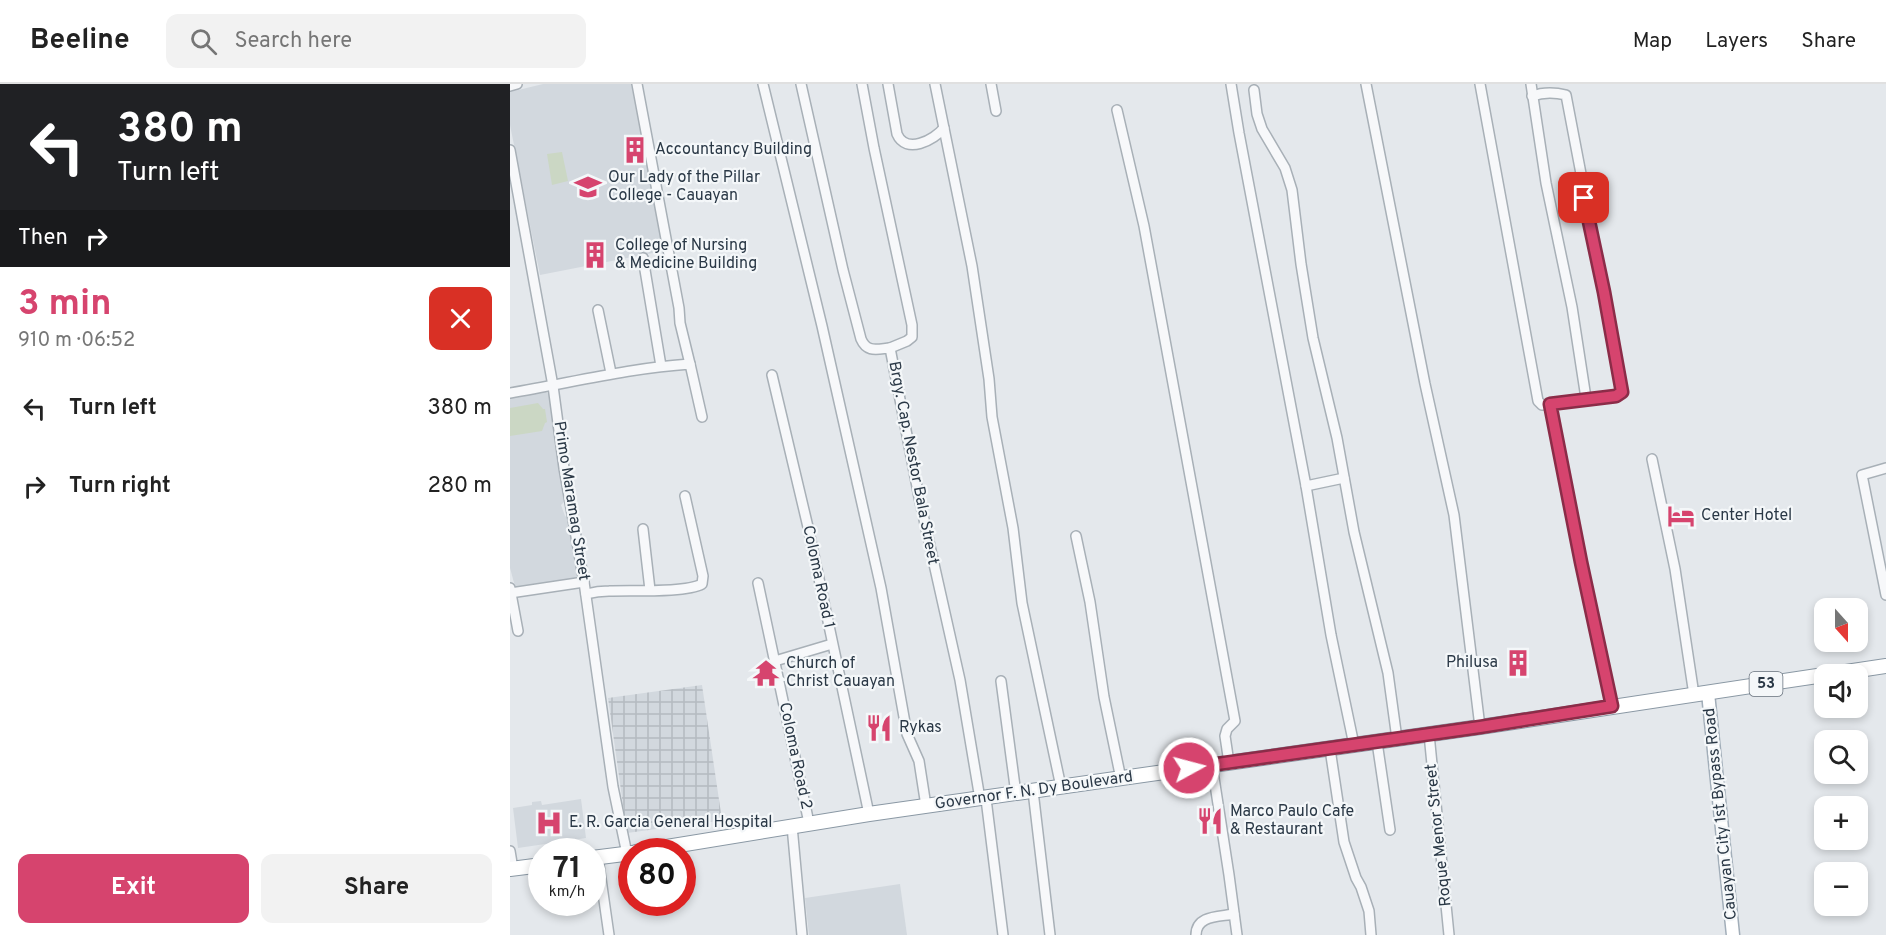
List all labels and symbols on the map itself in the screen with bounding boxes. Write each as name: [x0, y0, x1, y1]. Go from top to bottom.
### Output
building icon: Accountancy Building: [620, 135, 650, 165]
place label: Accountancy Building: [655, 140, 812, 160]
place label: Our Lady of the Pillar College - Cauayan: [608, 168, 760, 206]
school or university icon: Our Lady of the Pillar College - Cauayan: [573, 172, 603, 202]
pin: [1558, 172, 1609, 223]
place label: College of Nursing & Medicine Building: [615, 236, 757, 274]
building icon: College of Nursing & Medicine Building: [580, 240, 610, 270]
street label: Brgy. Cap. Nestor Bala Street: [883, 360, 943, 566]
street label: Primo Maramag Street: [548, 420, 594, 582]
hotel icon: Center Hotel: [1666, 501, 1696, 531]
place label: Center Hotel: [1701, 506, 1792, 526]
street label: Coloma Road 1: [797, 524, 839, 630]
north arrow: [1814, 598, 1868, 652]
building icon: Philusa: [1503, 648, 1533, 678]
place label: Philusa: [1446, 653, 1498, 673]
place label: Church of Christ Cauayan: [786, 654, 895, 692]
temple icon: Church of Christ Cauayan: [751, 658, 781, 688]
road number: 53: [1750, 672, 1782, 696]
street label: Coloma Road 2: [774, 701, 816, 811]
street label: Cauayan City 1st Bypass Road: [1700, 707, 1742, 921]
restaurant icon: Rykas: [864, 713, 894, 743]
place label: Rykas: [899, 718, 942, 738]
position arrow: [1157, 736, 1221, 800]
street label: Roque Menor Street: [1422, 763, 1456, 907]
street label: Governor F. N. Dy Boulevard: [934, 767, 1134, 815]
place label: Marco Paulo Cafe & Restaurant: [1230, 802, 1354, 840]
restaurant icon: Marco Paulo Cafe & Restaurant: [1195, 806, 1225, 836]
hospital icon: E. R. Garcia General Hospital: [534, 808, 564, 838]
place label: E. R. Garcia General Hospital: [569, 813, 773, 833]
speed limit sign: 80: [618, 838, 696, 916]

